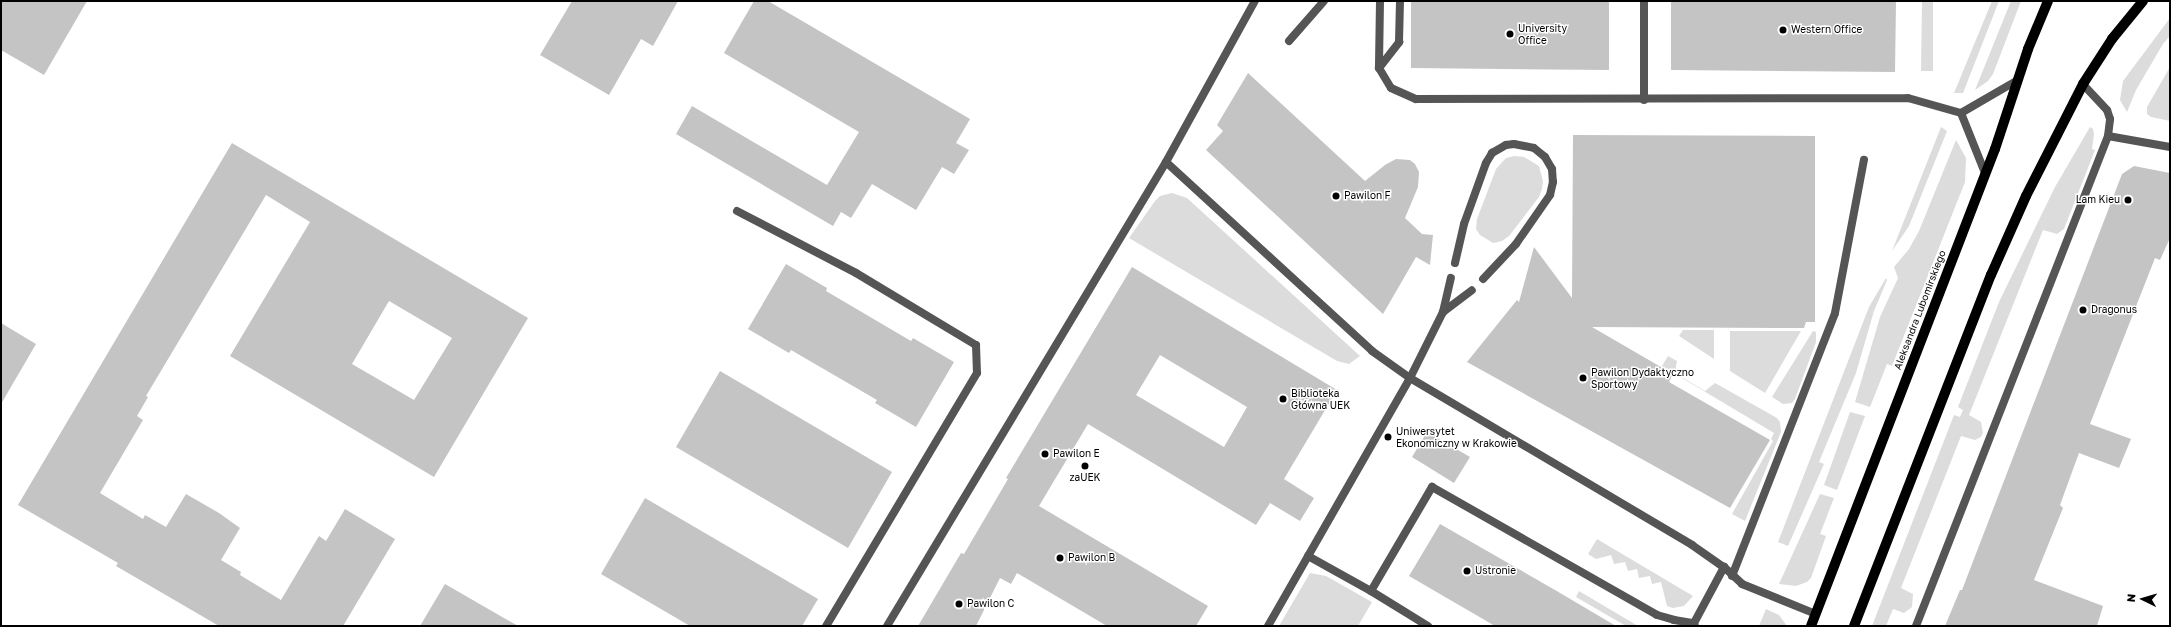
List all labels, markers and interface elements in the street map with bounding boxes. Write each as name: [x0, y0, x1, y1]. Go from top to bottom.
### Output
place label: University Office: [1518, 22, 1567, 46]
place label: Western Office: [1791, 24, 1862, 36]
marker: Western Office: [1778, 25, 1788, 35]
marker: University Office: [1505, 29, 1515, 39]
place label: Pawilon F: [1344, 190, 1390, 202]
marker: Pawilon F: [1331, 191, 1341, 201]
place label: Lam Kieu: [2076, 194, 2120, 206]
marker: Lam Kieu: [2123, 195, 2133, 205]
street label: Aleksandra Lubomirskiego: [1892, 249, 1948, 371]
place label: Dragonus: [2091, 304, 2137, 316]
marker: Dragonus: [2078, 305, 2088, 315]
place label: Pawilon Dydaktyczno Sportowy: [1591, 366, 1694, 390]
marker: Pawilon Dydaktyczno Sportowy: [1578, 373, 1588, 383]
place label: Biblioteka Główna UEK: [1291, 387, 1350, 410]
marker: Biblioteka Główna UEK: [1278, 394, 1288, 404]
place label: Uniwersytet Ekonomiczny w Krakowie: [1396, 425, 1517, 448]
marker: Uniwersytet Ekonomiczny w Krakowie: [1383, 432, 1393, 442]
place label: Pawilon E: [1053, 448, 1100, 460]
marker: Pawilon E: [1040, 449, 1050, 459]
marker: zaUEK: [1080, 461, 1090, 471]
place label: zaUEK: [1069, 472, 1101, 484]
place label: Pawilon B: [1068, 552, 1115, 564]
marker: Pawilon B: [1055, 553, 1065, 563]
place label: Ustronie: [1475, 565, 1516, 577]
marker: Ustronie: [1462, 566, 1472, 576]
north arrow: [2123, 579, 2163, 619]
text: N: [2124, 593, 2137, 603]
place label: Pawilon C: [967, 598, 1014, 610]
marker: Pawilon C: [954, 599, 964, 609]

